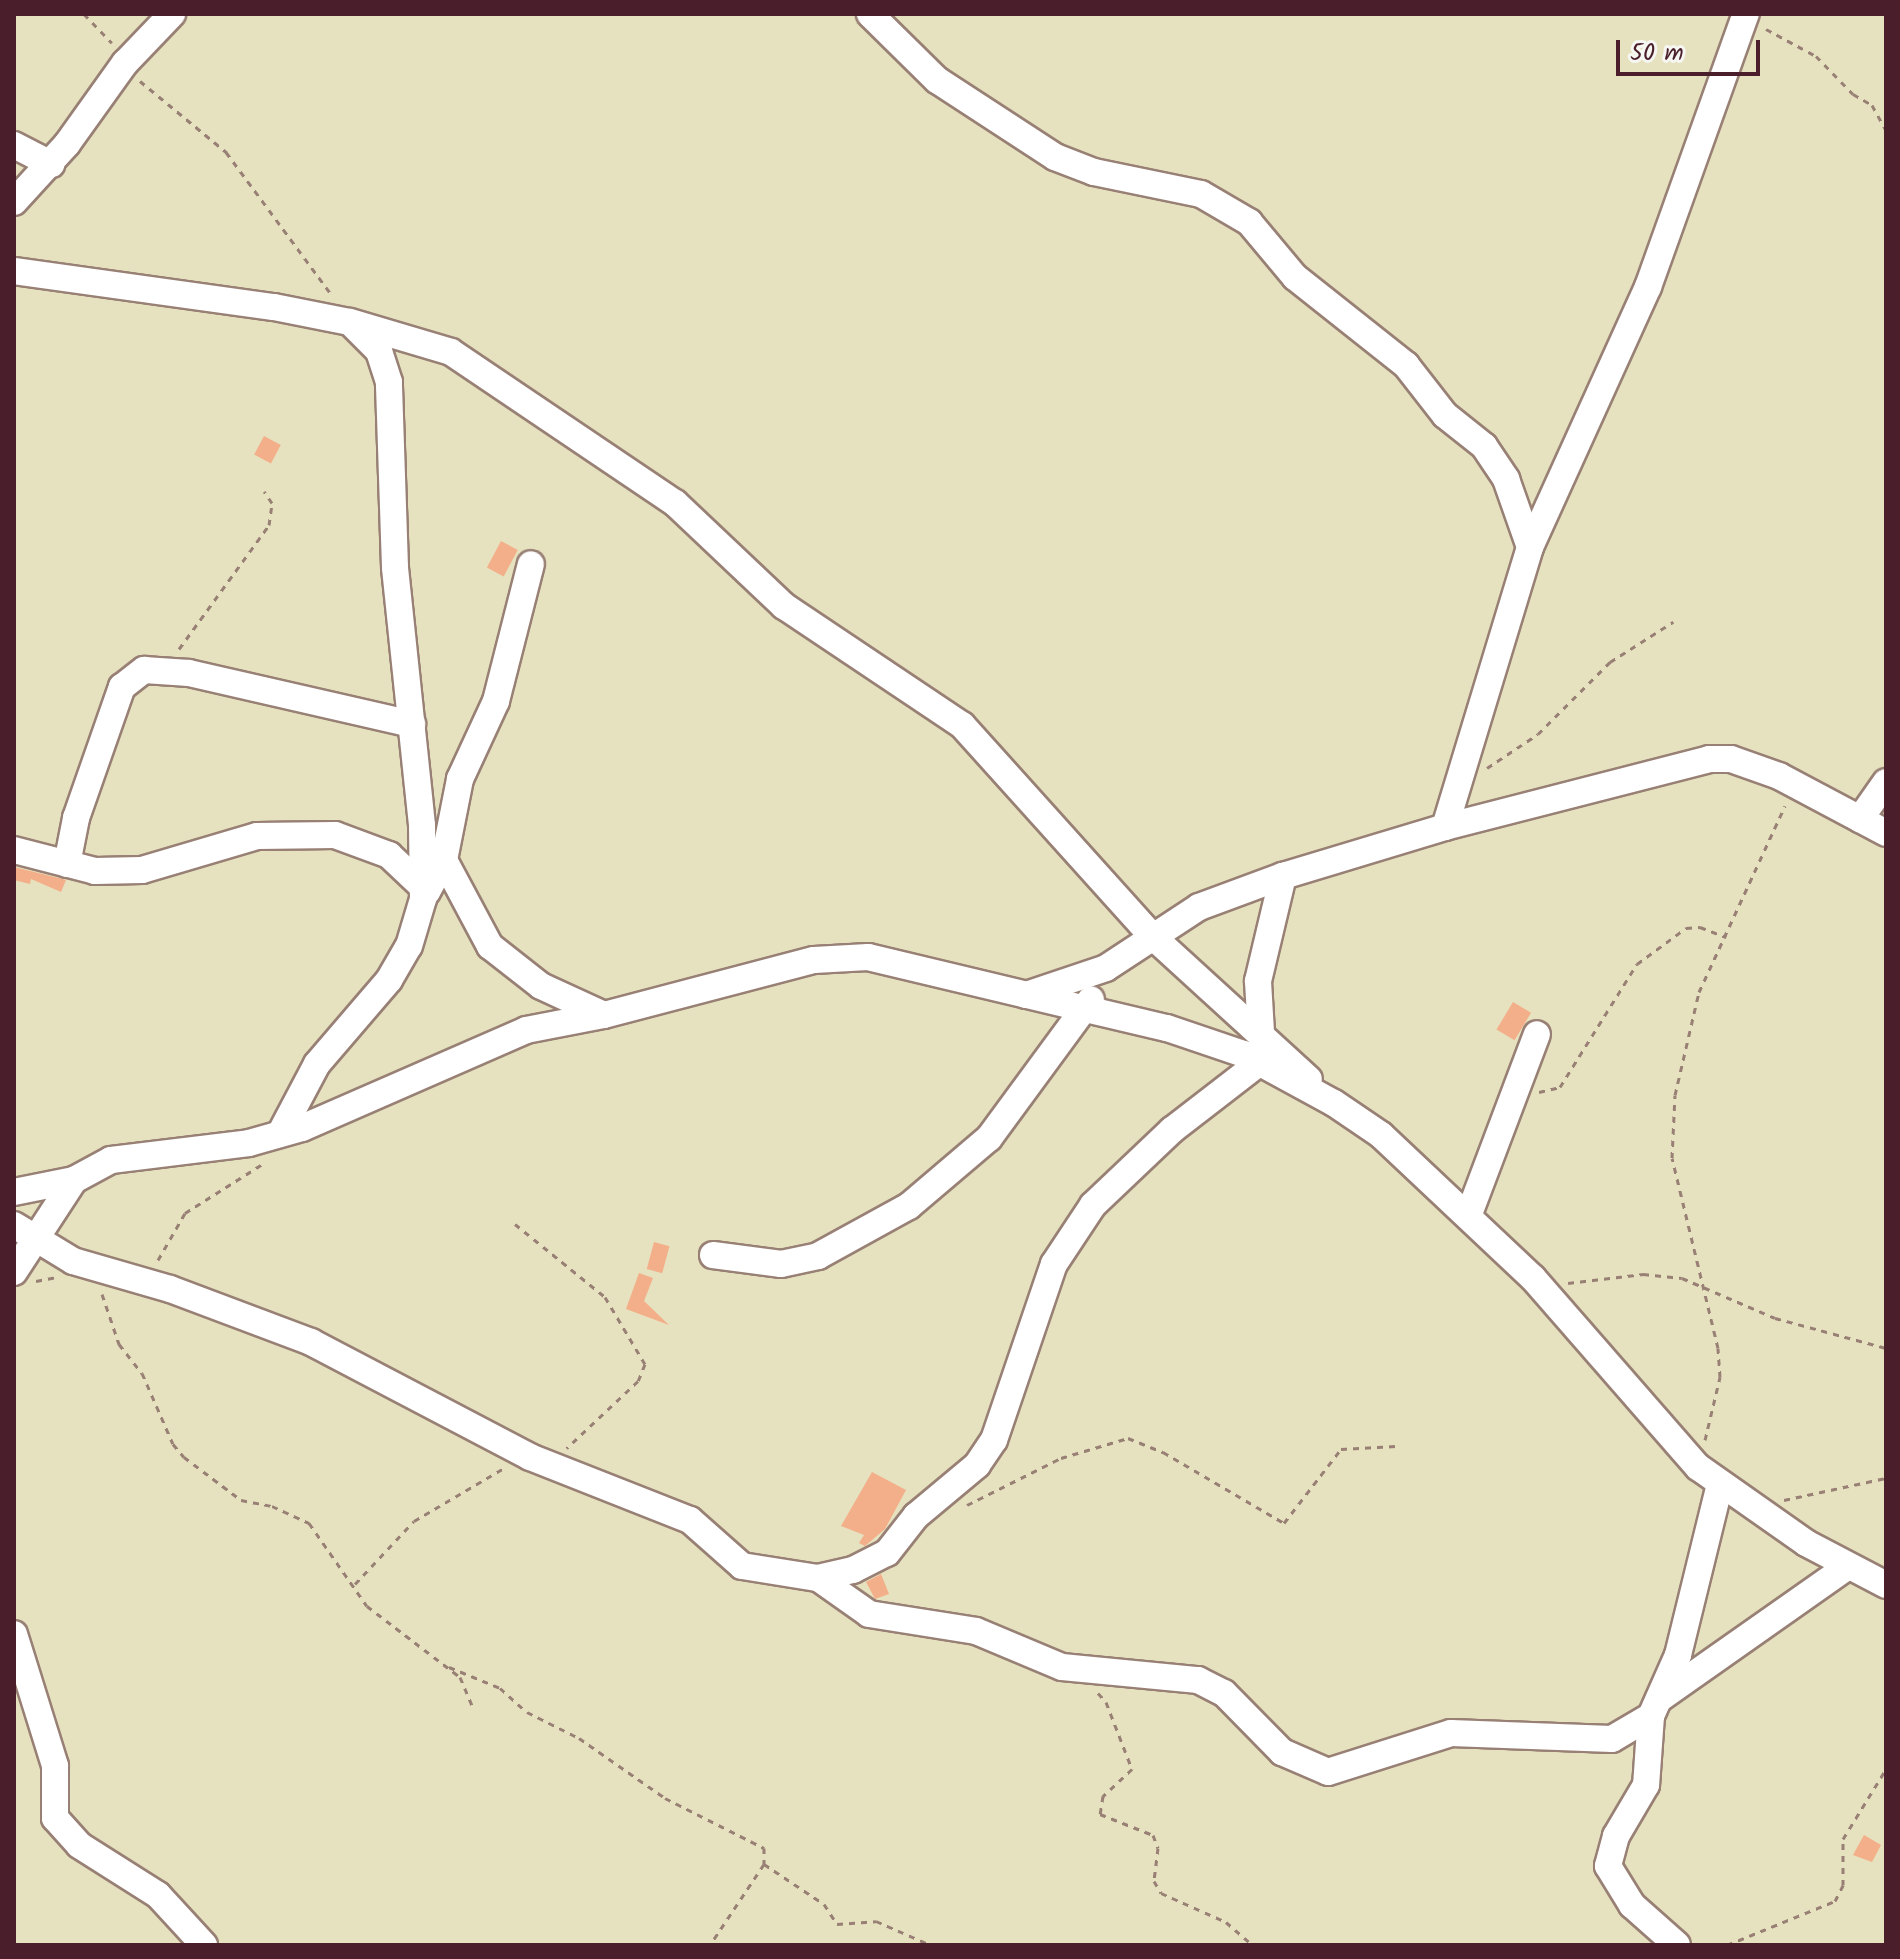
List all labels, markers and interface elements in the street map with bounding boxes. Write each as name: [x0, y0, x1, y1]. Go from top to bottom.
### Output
scale bar: [1620, 24, 1764, 74]
text: 50 m: [1630, 34, 1684, 73]

